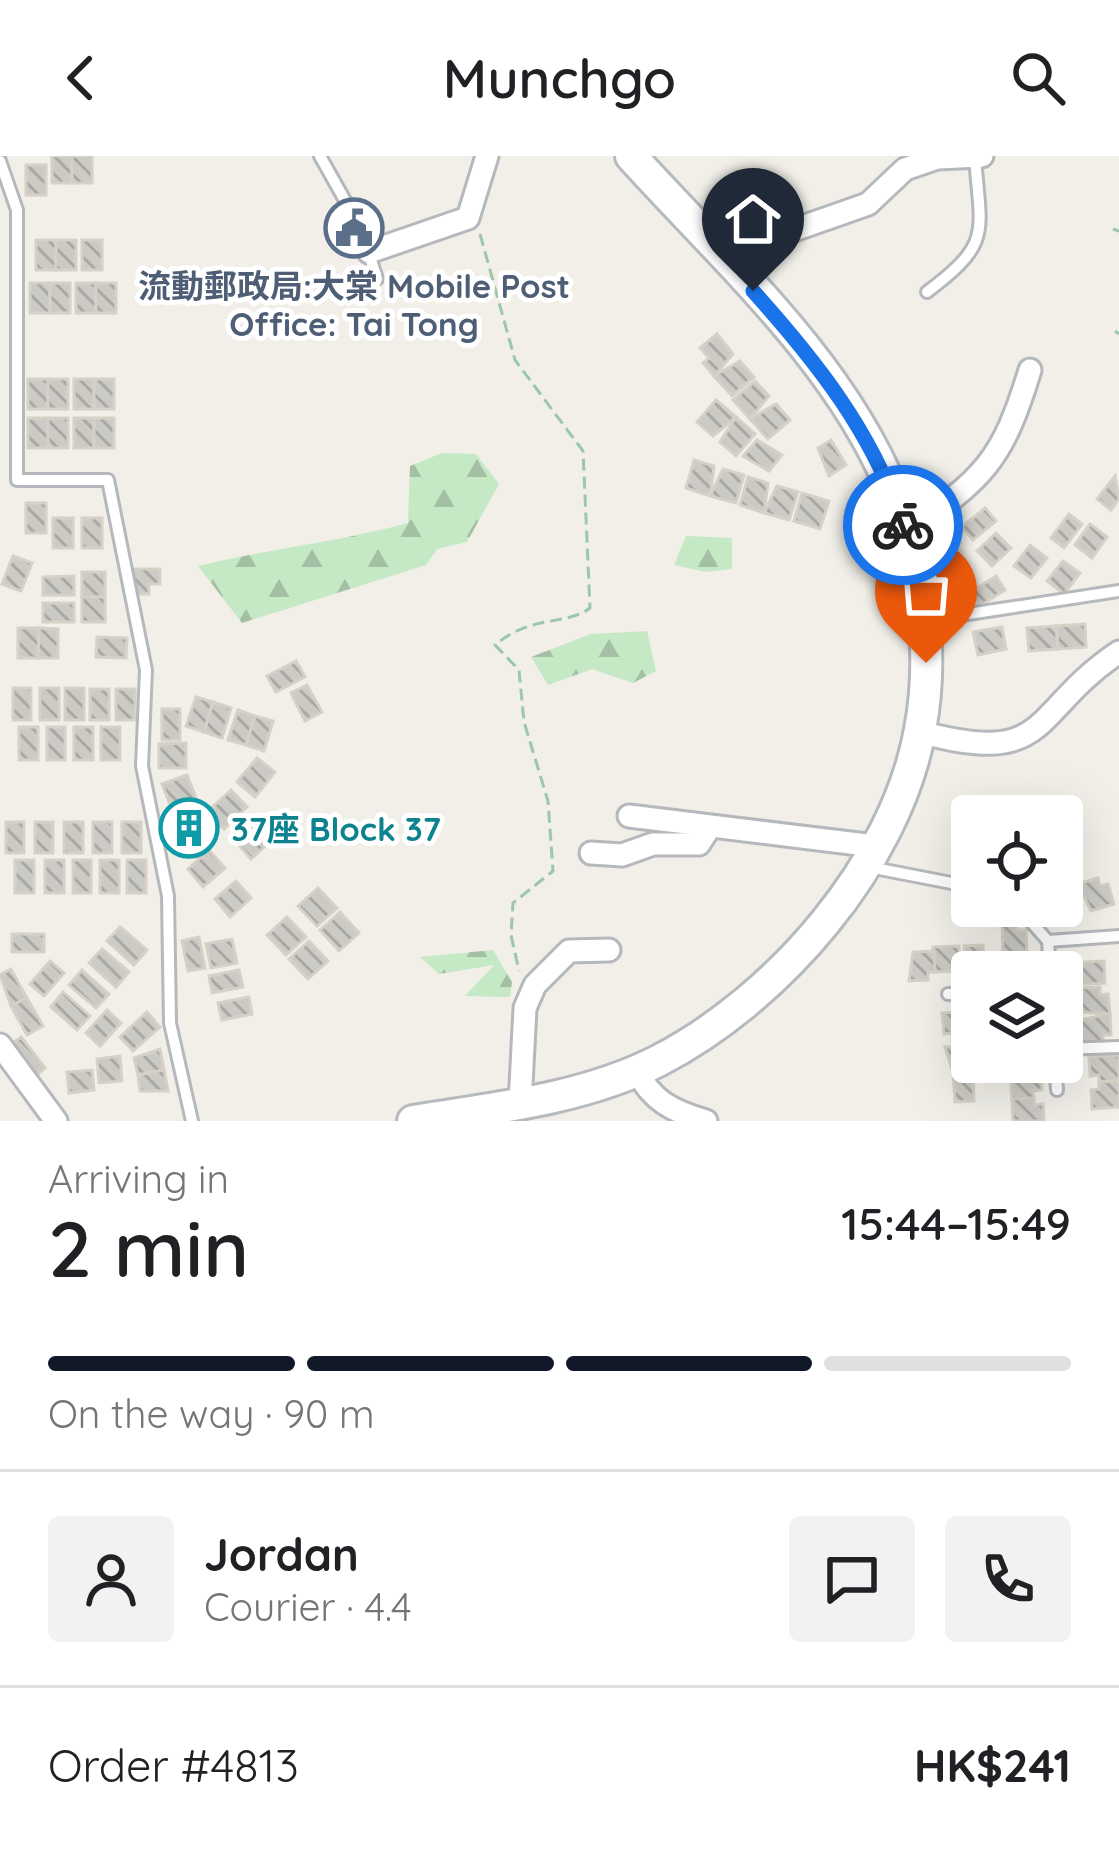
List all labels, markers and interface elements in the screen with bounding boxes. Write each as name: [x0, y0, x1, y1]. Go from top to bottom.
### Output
text: Munchgo: [443, 44, 676, 112]
icon: back: [48, 45, 114, 111]
icon: search: [1005, 45, 1071, 111]
pin: [702, 168, 804, 291]
icon: home: [720, 186, 786, 252]
public building icon: 流動郵政局:大棠 Mobile Post Office: Tai Tong: [323, 197, 385, 259]
place label: 流動郵政局:大棠 Mobile Post Office: Tai Tong: [138, 265, 570, 344]
courier: [843, 465, 963, 585]
icon: bike: [870, 492, 936, 558]
pin: [875, 540, 977, 663]
icon: bag: [893, 558, 959, 624]
map controls: [951, 795, 1083, 1083]
button: locate: [951, 795, 1083, 927]
building icon: 37座 Block 37: [158, 797, 220, 859]
place label: 37座 Block 37: [231, 808, 441, 849]
button: layers: [951, 951, 1083, 1083]
text: Arriving in: [48, 1154, 229, 1203]
text: 15:44–15:49: [841, 1195, 1071, 1251]
text: 2 min: [48, 1199, 249, 1297]
text: On the way · 90 m: [48, 1389, 374, 1438]
button: person: [48, 1516, 174, 1642]
button: chat: [789, 1516, 915, 1642]
button: phone: [945, 1516, 1071, 1642]
text: Jordan: [204, 1526, 359, 1582]
text: Courier · 4.4: [204, 1582, 412, 1631]
text: Order #4813: [48, 1737, 299, 1793]
text: HK$241: [914, 1737, 1071, 1793]

